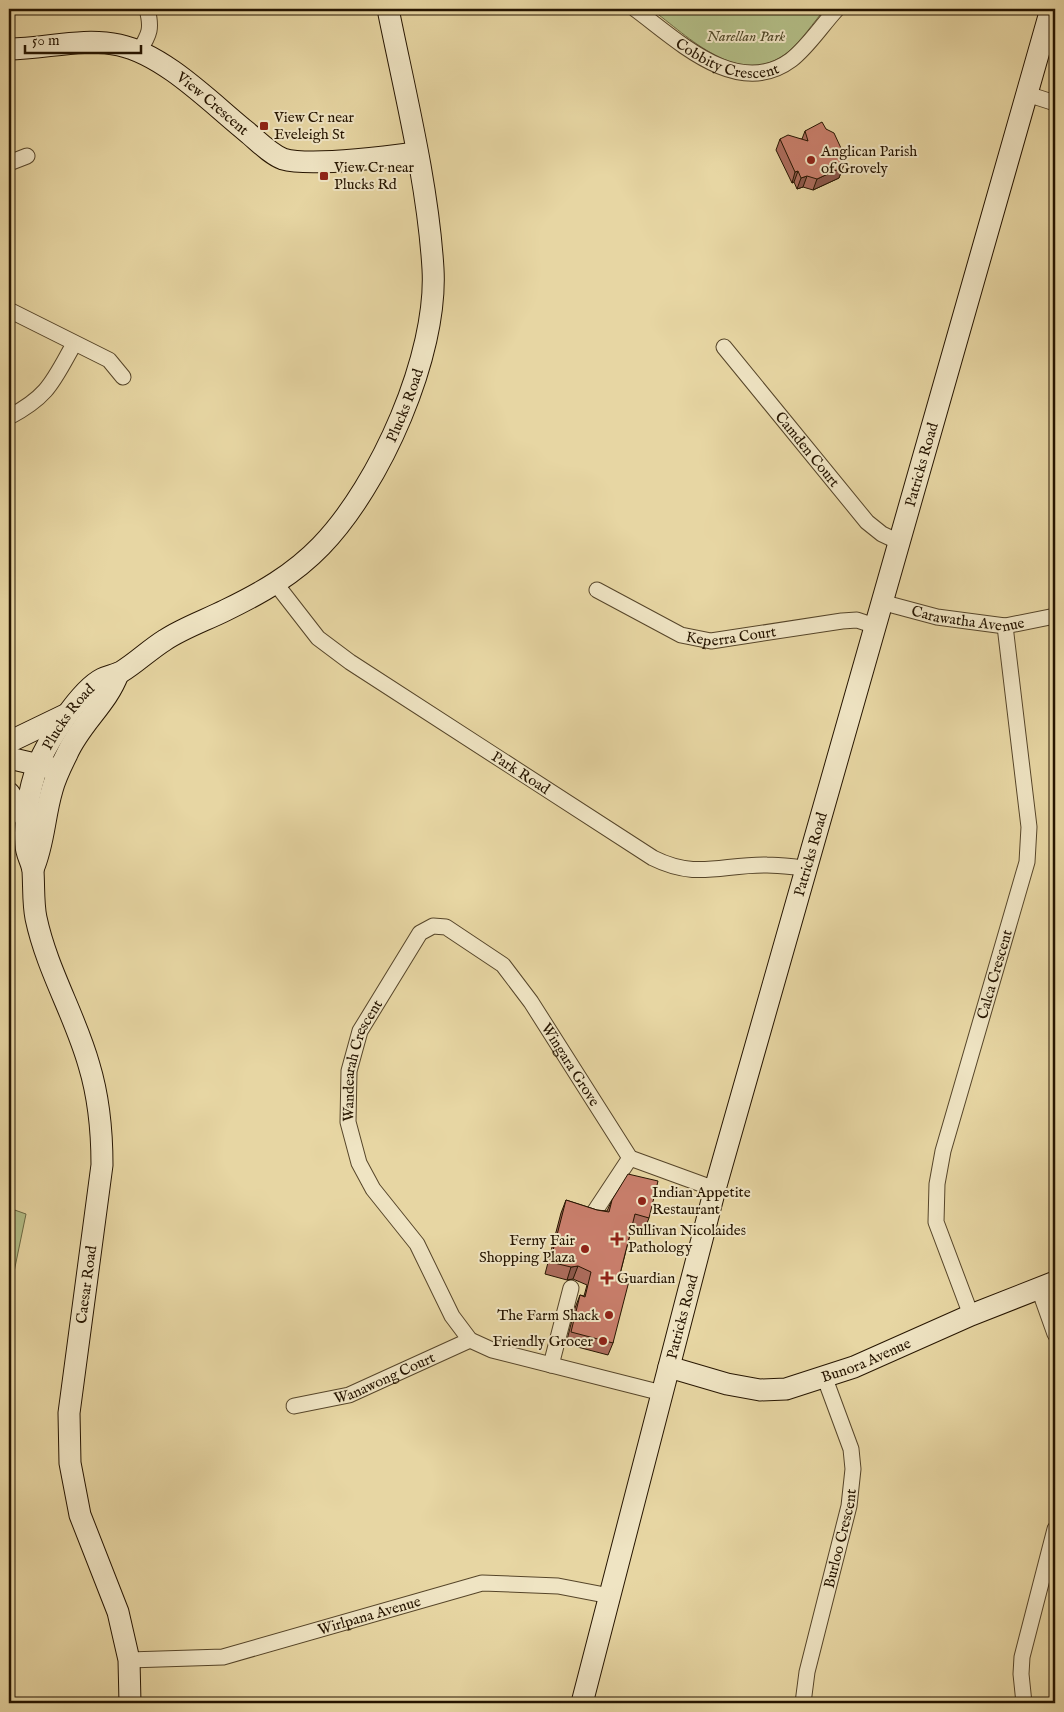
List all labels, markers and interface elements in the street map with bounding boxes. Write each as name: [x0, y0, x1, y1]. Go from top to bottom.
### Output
scale bar: [25, 22, 141, 54]
park label: Narellan Park: [707, 27, 785, 46]
text: 50 m: [32, 31, 60, 50]
street label: Cobbity Crescent: [672, 34, 782, 83]
street label: View Crescent: [172, 67, 253, 139]
place label: View Cr near Eveleigh St: [273, 108, 355, 144]
marker: View Cr near Eveleigh St: [258, 120, 270, 132]
place label: Anglican Parish of Grovely: [820, 142, 917, 178]
marker: Anglican Parish of Grovely: [805, 154, 817, 166]
place label: View Cr near Plucks Rd: [333, 158, 415, 194]
marker: View Cr near Plucks Rd: [318, 170, 330, 182]
street label: Plucks Road: [382, 365, 428, 445]
street label: Camden Court: [771, 408, 844, 491]
street label: Patricks Road: [900, 419, 943, 509]
street label: Carawatha Avenue: [909, 601, 1026, 636]
street label: Keperra Court: [684, 622, 777, 650]
street label: Plucks Road: [38, 678, 99, 753]
street label: Park Road: [488, 747, 555, 799]
street label: Patricks Road: [789, 809, 832, 899]
street label: Calca Crescent: [972, 927, 1016, 1021]
street label: Wandearah Crescent: [339, 996, 386, 1122]
street label: Wingara Grove: [537, 1019, 604, 1110]
place label: Indian Appetite Restaurant: [652, 1183, 751, 1219]
marker: Indian Appetite Restaurant: [636, 1195, 648, 1207]
place label: Sullivan Nicolaides Pathology: [628, 1221, 746, 1257]
place label: Ferny Fair Shopping Plaza: [479, 1231, 576, 1267]
marker: Sullivan Nicolaides Pathology: [610, 1232, 624, 1246]
street label: Caesar Road: [71, 1243, 101, 1325]
marker: Ferny Fair Shopping Plaza: [579, 1243, 591, 1255]
place label: Guardian: [617, 1269, 675, 1288]
street label: Patricks Road: [662, 1271, 702, 1361]
marker: Guardian: [601, 1272, 613, 1284]
place label: The Farm Shack: [497, 1306, 600, 1325]
marker: The Farm Shack: [603, 1309, 615, 1321]
place label: Friendly Grocer: [492, 1332, 593, 1351]
street label: Bunora Avenue: [819, 1333, 914, 1386]
marker: Friendly Grocer: [597, 1335, 609, 1347]
street label: Wanawong Court: [332, 1348, 438, 1407]
street label: Burloo Crescent: [819, 1488, 860, 1590]
street label: Wirlpana Avenue: [315, 1591, 423, 1639]

